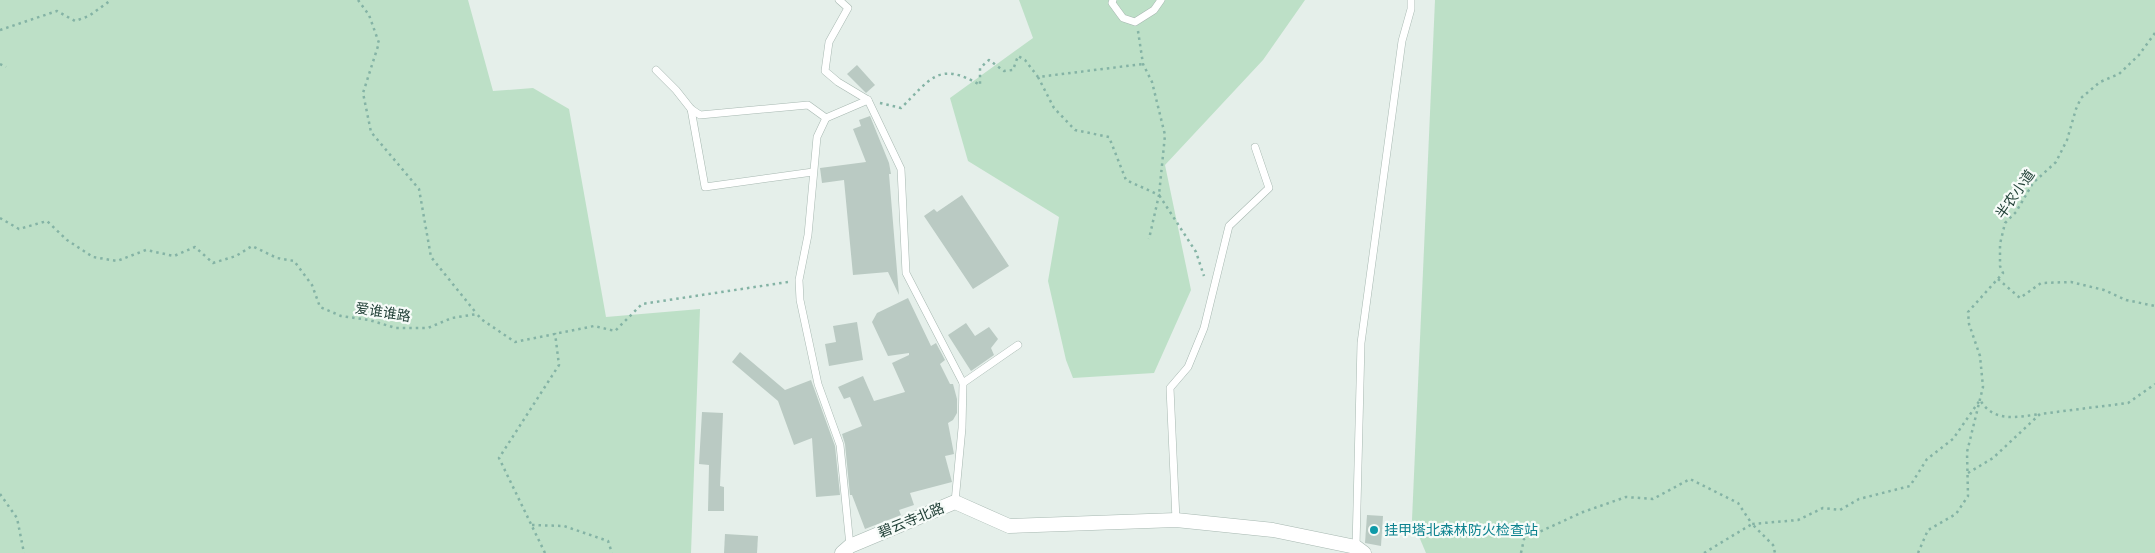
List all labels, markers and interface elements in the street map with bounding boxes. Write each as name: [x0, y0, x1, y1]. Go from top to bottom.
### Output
street label: 半农小道: [1992, 166, 2038, 222]
street label: 爱谁谁路: [354, 300, 412, 324]
street label: 碧云寺北路: [876, 499, 946, 541]
place label: 挂甲塔北森林防火检查站: [1384, 522, 1538, 538]
marker: 挂甲塔北森林防火检查站: [1368, 524, 1380, 536]

